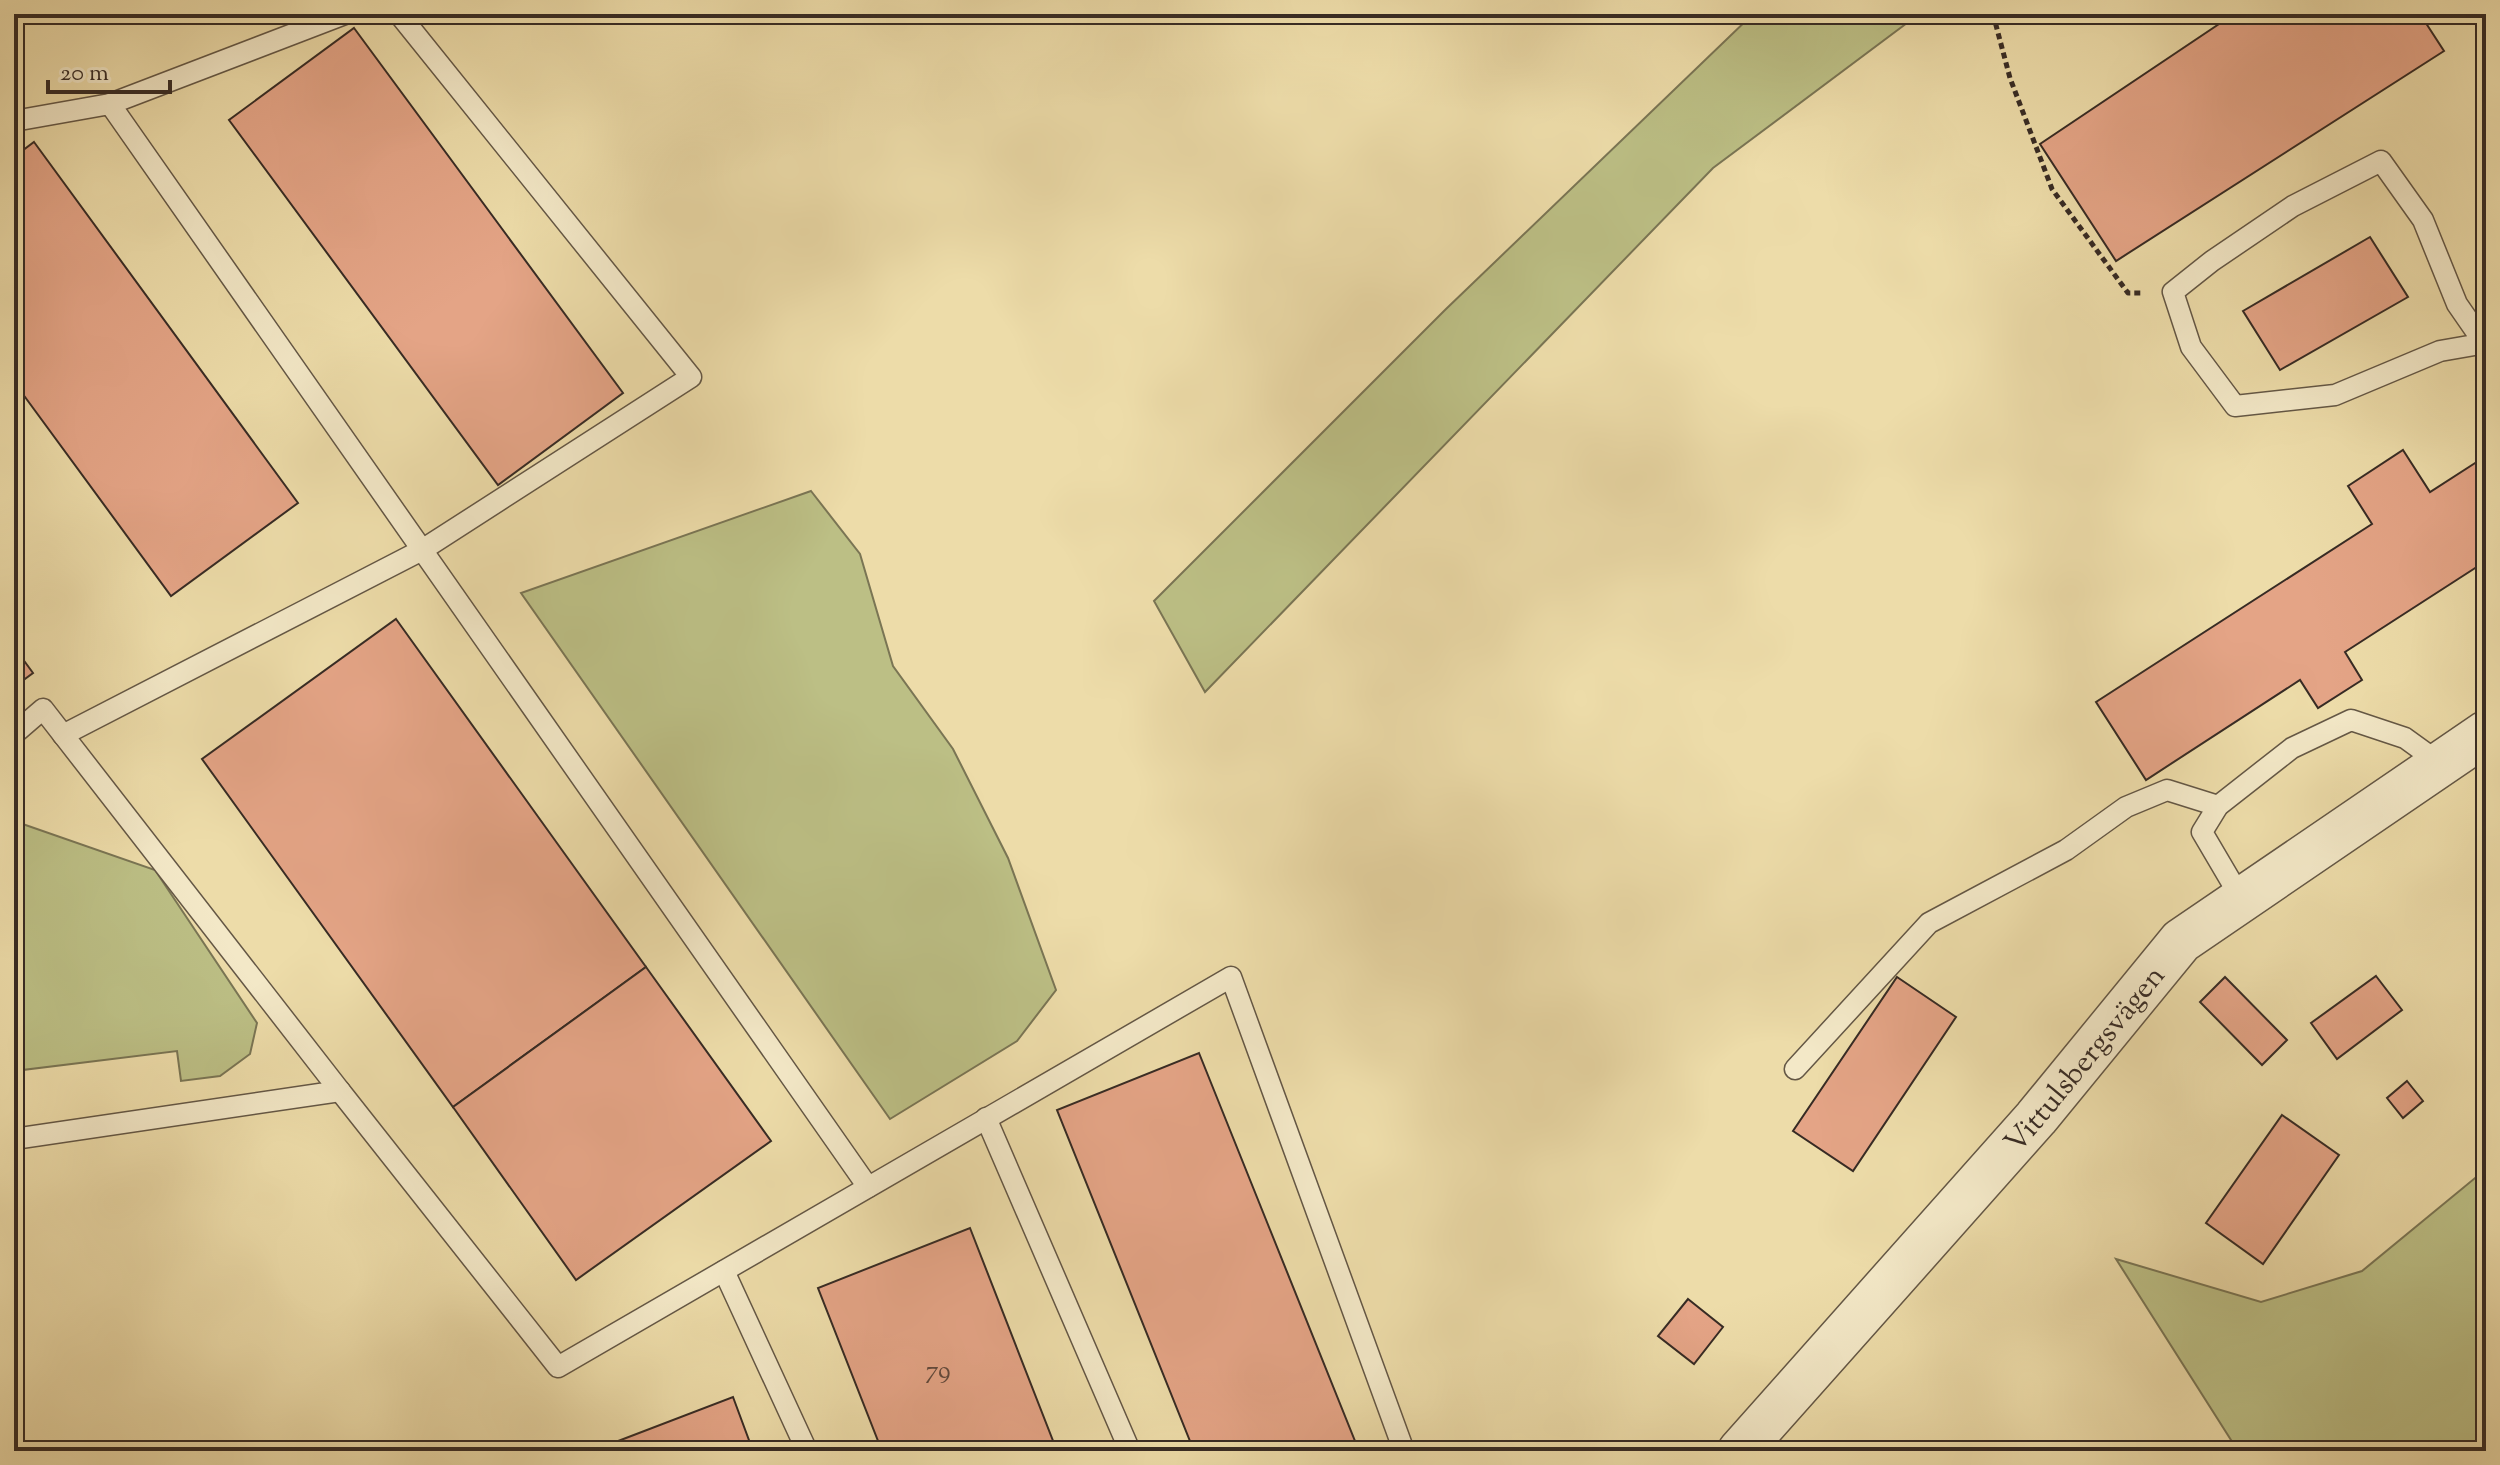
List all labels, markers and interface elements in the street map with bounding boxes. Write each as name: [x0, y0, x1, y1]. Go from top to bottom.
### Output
scale bar: [48, 44, 170, 94]
text: 20 m: [60, 57, 109, 91]
street label: Vittulsbergsvägen: [1996, 957, 2177, 1163]
house number: 79: [925, 1353, 951, 1390]

